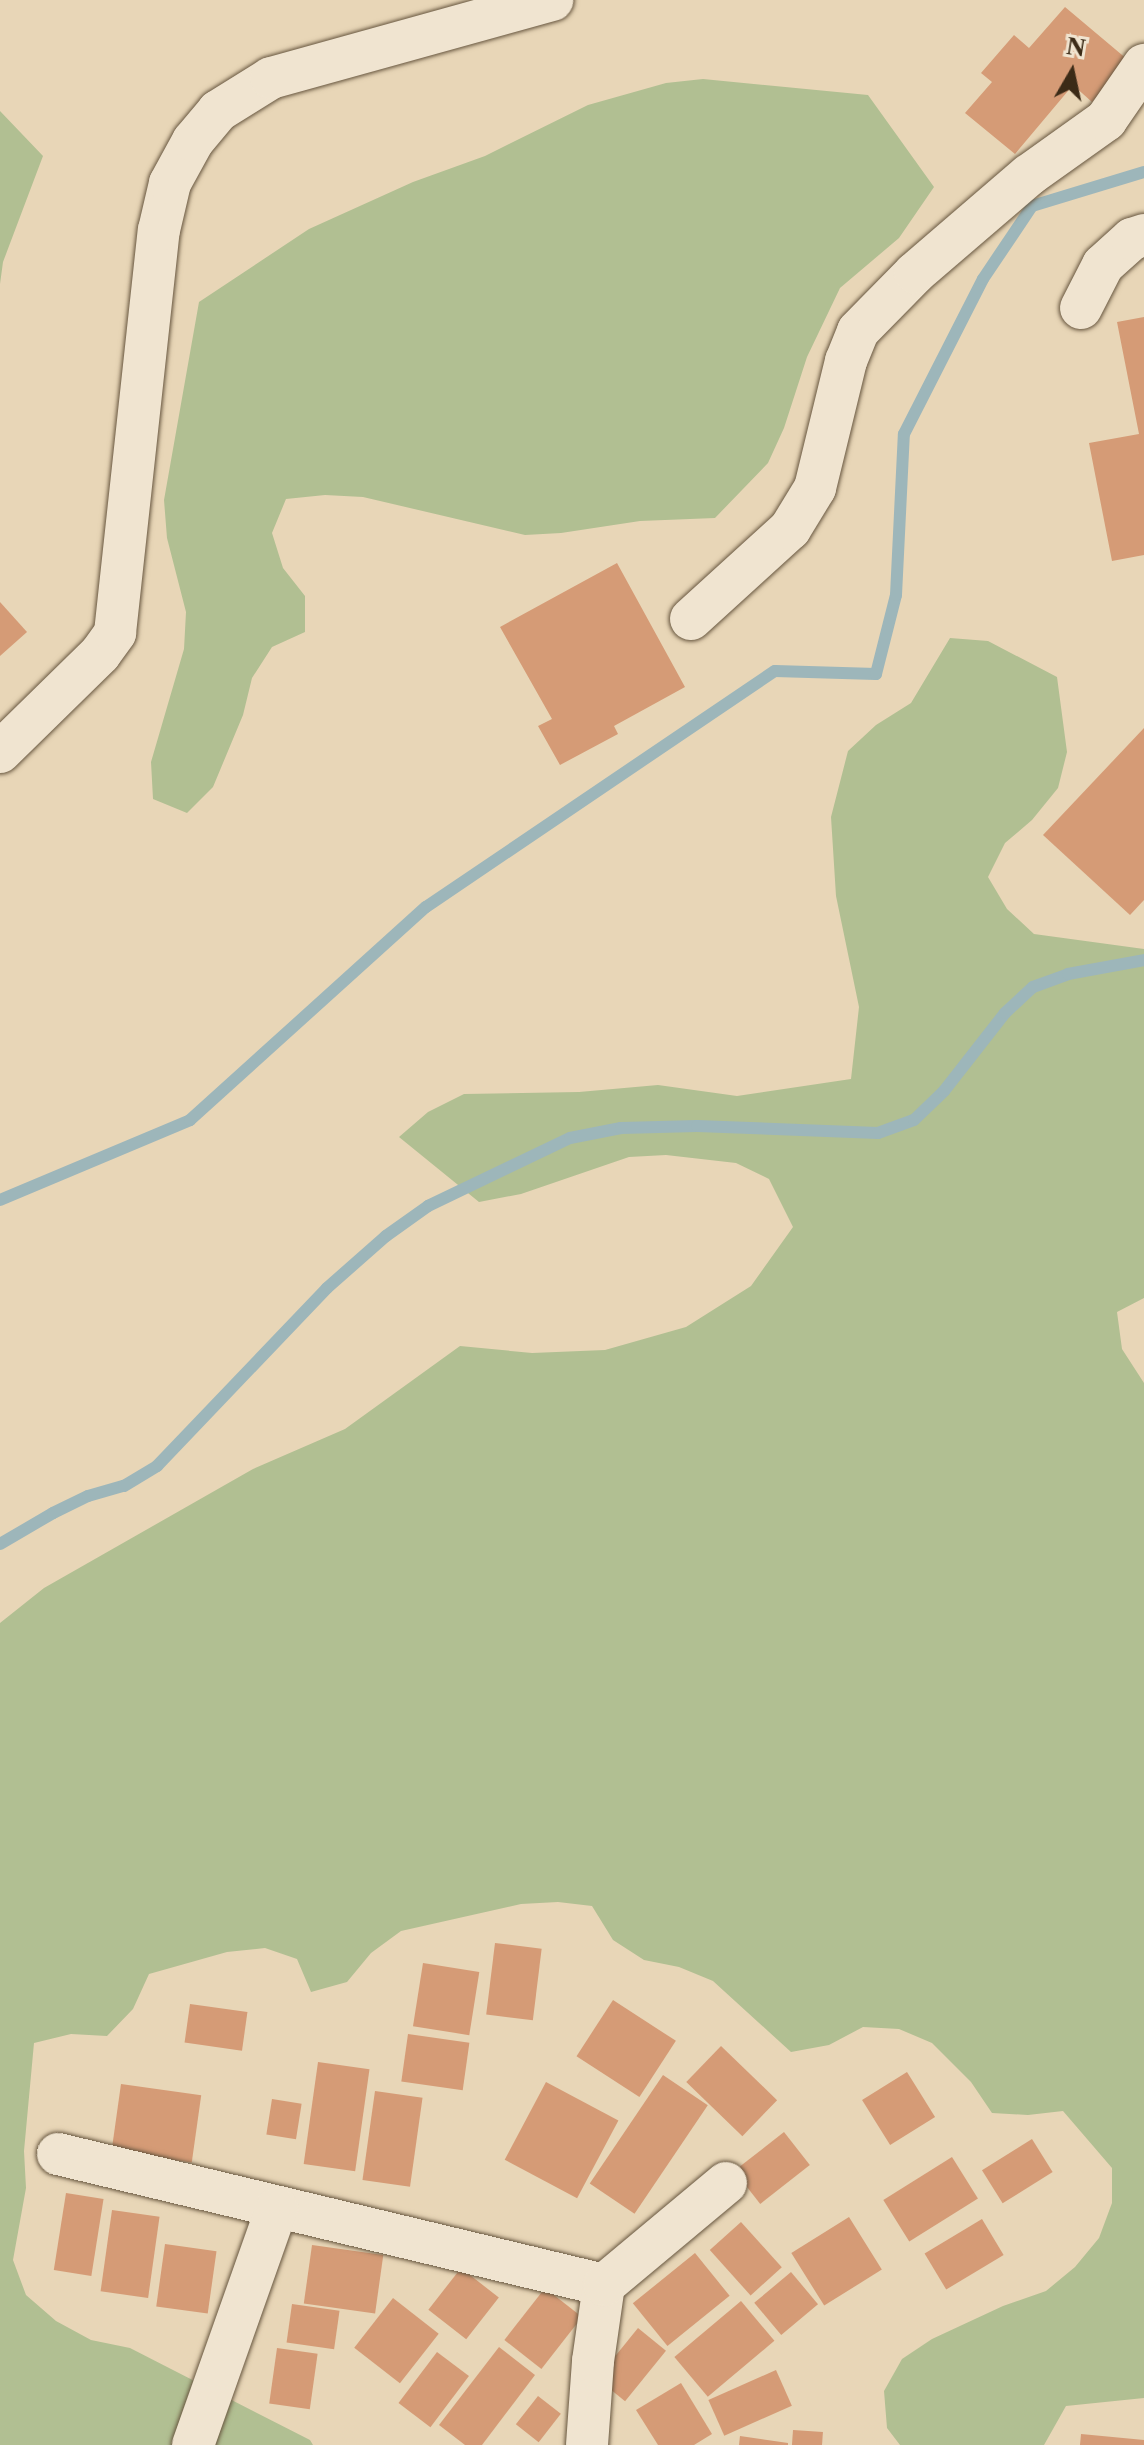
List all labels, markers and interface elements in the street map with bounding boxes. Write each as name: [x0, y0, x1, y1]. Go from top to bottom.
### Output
north arrow: [1032, 32, 1112, 112]
text: N: [1064, 33, 1087, 63]

